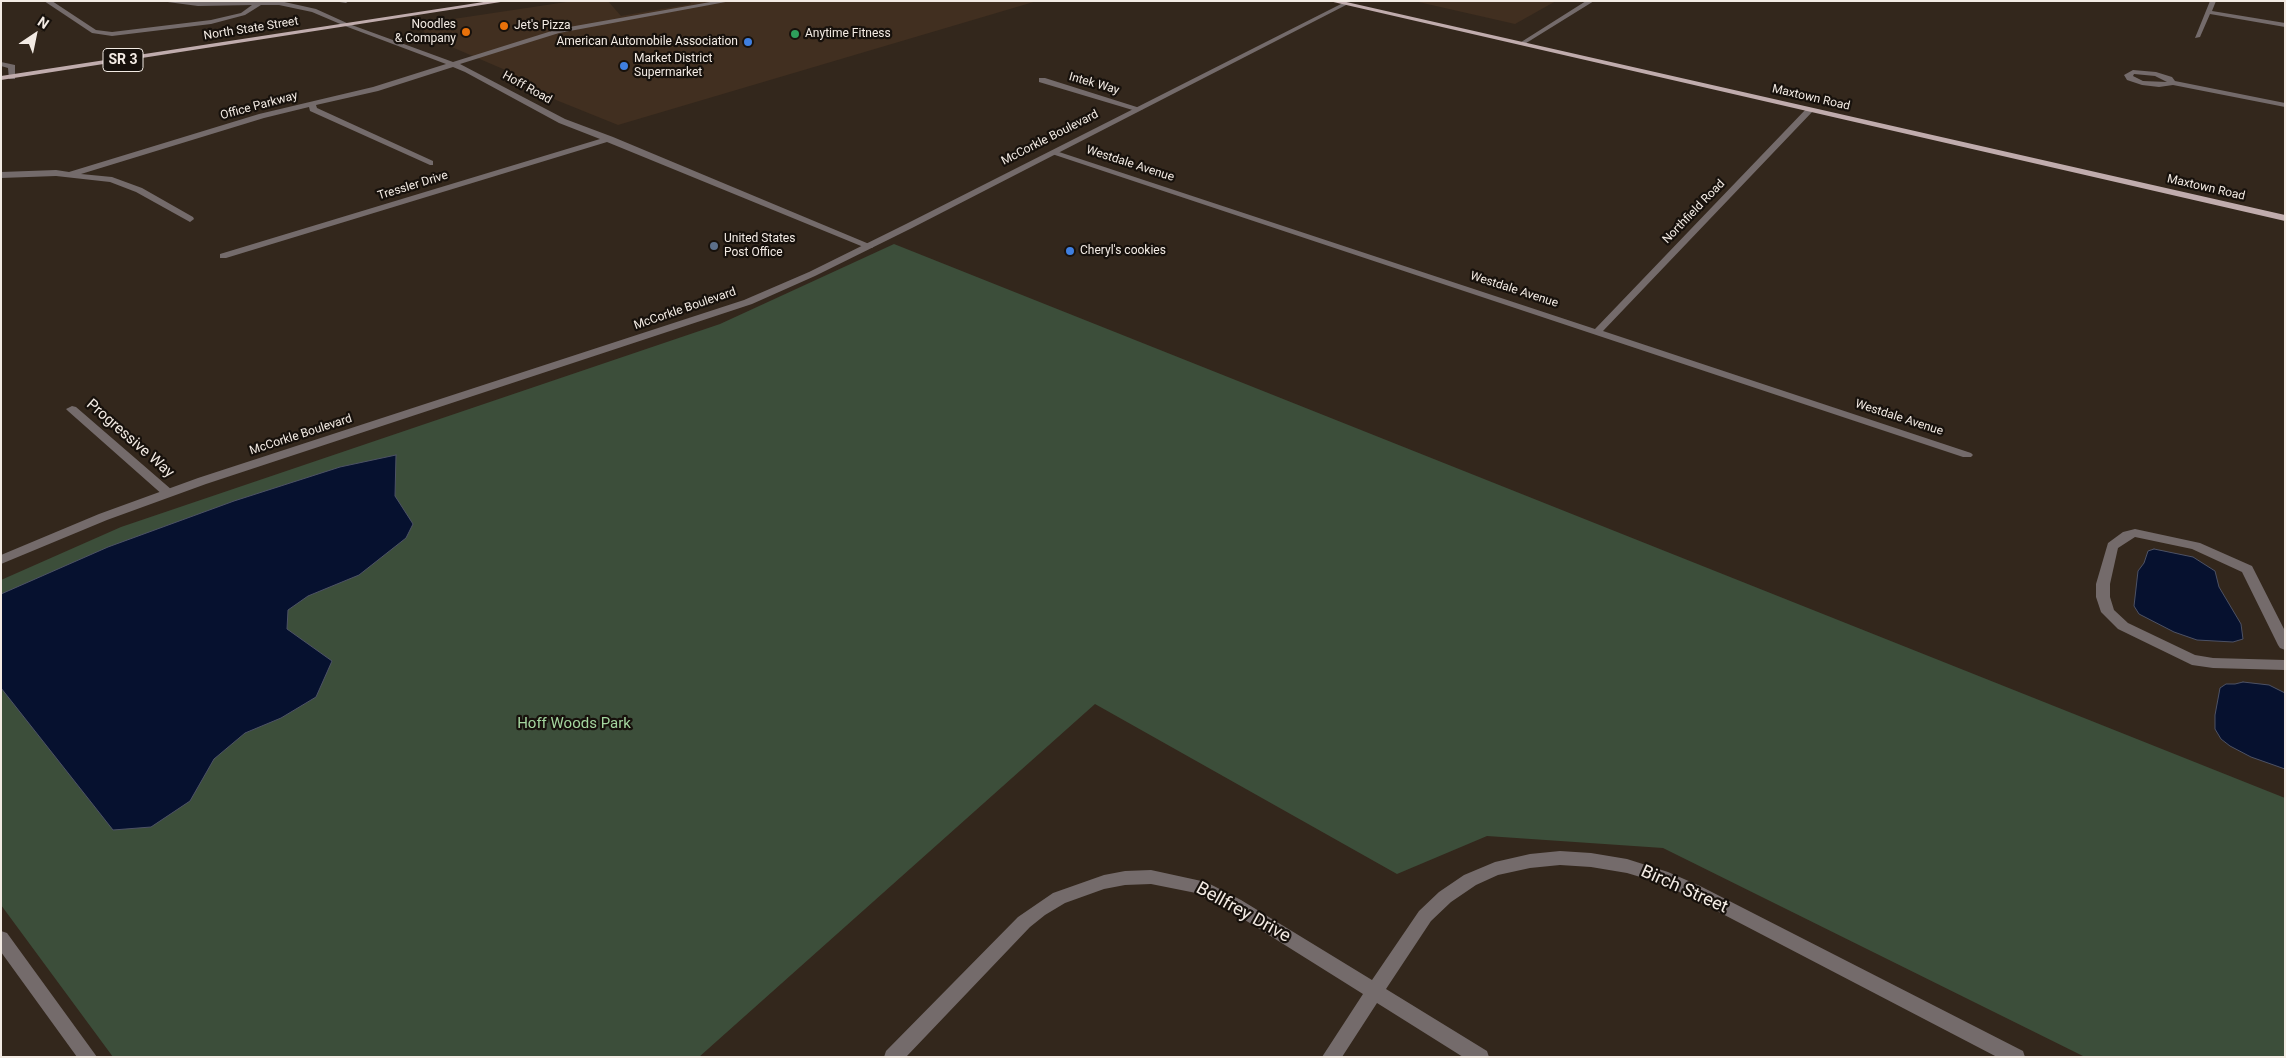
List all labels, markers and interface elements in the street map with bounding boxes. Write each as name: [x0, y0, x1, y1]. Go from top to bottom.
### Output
north arrow: [10, 10, 60, 60]
text: N: [35, 13, 52, 32]
street label: North State Street: [203, 14, 299, 44]
place label: Noodles & Company: [395, 18, 456, 46]
place label: Jet's Pizza: [514, 19, 571, 33]
marker: Jet's Pizza: [498, 20, 510, 32]
marker: Noodles & Company: [460, 26, 472, 38]
place label: Anytime Fitness: [805, 27, 891, 41]
marker: Anytime Fitness: [789, 28, 801, 40]
place label: American Automobile Association: [556, 35, 738, 49]
marker: American Automobile Association: [742, 36, 754, 48]
road number: SR 3: [103, 48, 143, 72]
place label: Market District Supermarket: [634, 52, 712, 80]
marker: Market District Supermarket: [618, 60, 630, 72]
street label: Hoff Road: [500, 69, 554, 107]
street label: Intek Way: [1067, 70, 1121, 98]
street label: Maxtown Road: [1771, 82, 1851, 114]
street label: Office Parkway: [219, 89, 299, 123]
street label: McCorkle Boulevard: [999, 107, 1101, 169]
street label: Westdale Avenue: [1084, 143, 1176, 185]
street label: Tressler Drive: [376, 168, 450, 204]
street label: Maxtown Road: [2166, 172, 2246, 204]
street label: Northfield Road: [1660, 177, 1728, 247]
place label: United States Post Office: [724, 232, 795, 260]
marker: United States Post Office: [708, 240, 720, 252]
place label: Cheryl's cookies: [1080, 244, 1166, 258]
marker: Cheryl's cookies: [1064, 245, 1076, 257]
street label: Westdale Avenue: [1468, 269, 1560, 311]
street label: McCorkle Boulevard: [632, 285, 738, 333]
street label: Progressive Way: [82, 396, 178, 482]
street label: Westdale Avenue: [1853, 397, 1945, 439]
street label: McCorkle Boulevard: [248, 412, 354, 458]
park label: Hoff Woods Park: [517, 715, 631, 733]
street label: Birch Street: [1637, 861, 1731, 919]
street label: Bellfrey Drive: [1192, 878, 1294, 948]

